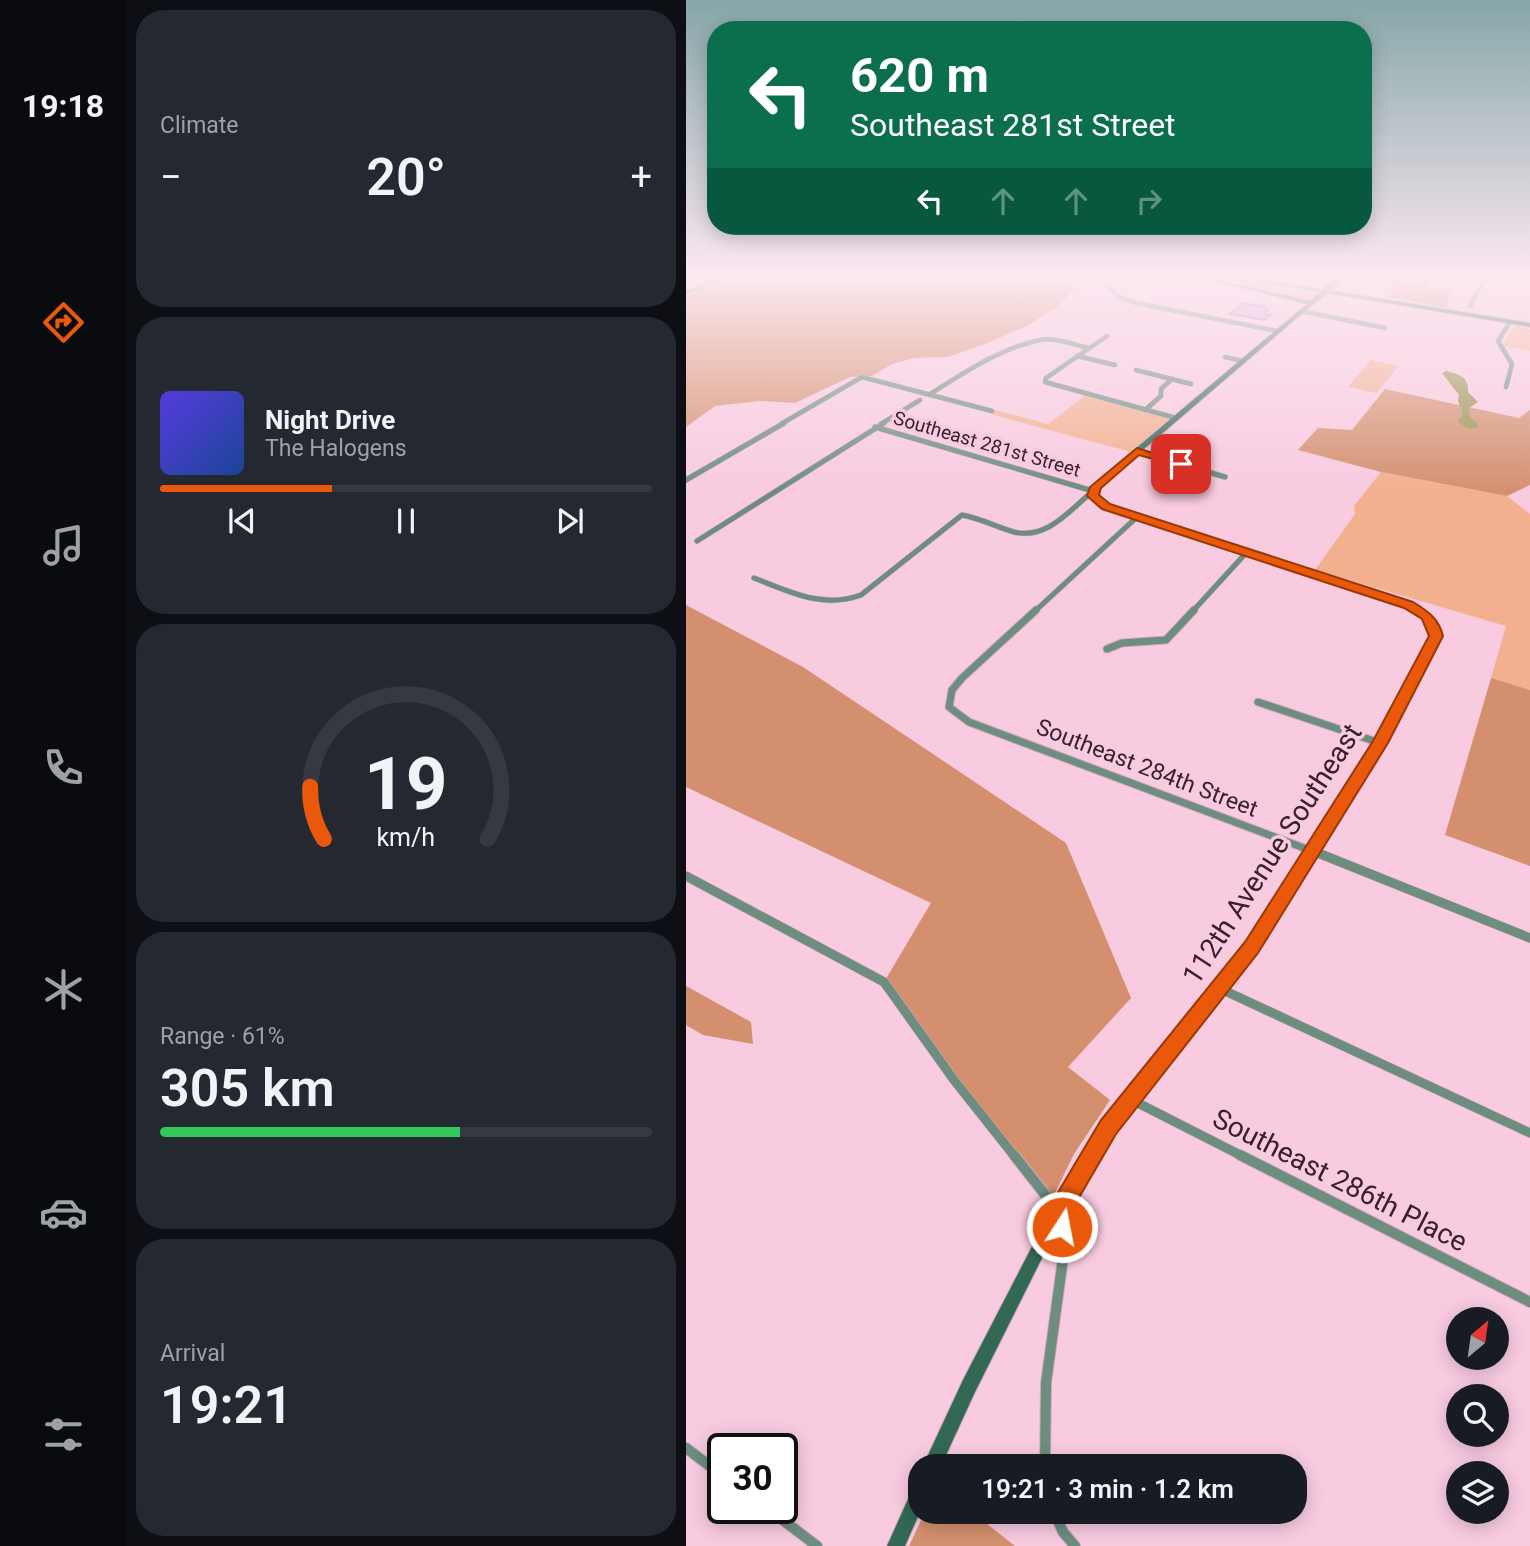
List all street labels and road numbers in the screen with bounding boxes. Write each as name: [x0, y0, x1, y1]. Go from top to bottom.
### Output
street label: Southeast 281st Street: [891, 406, 1083, 482]
street label: Southeast 284th Street: [1033, 713, 1261, 823]
street label: 112th Avenue Southeast: [1176, 718, 1368, 990]
street label: Southeast 286th Place: [1207, 1101, 1473, 1259]

